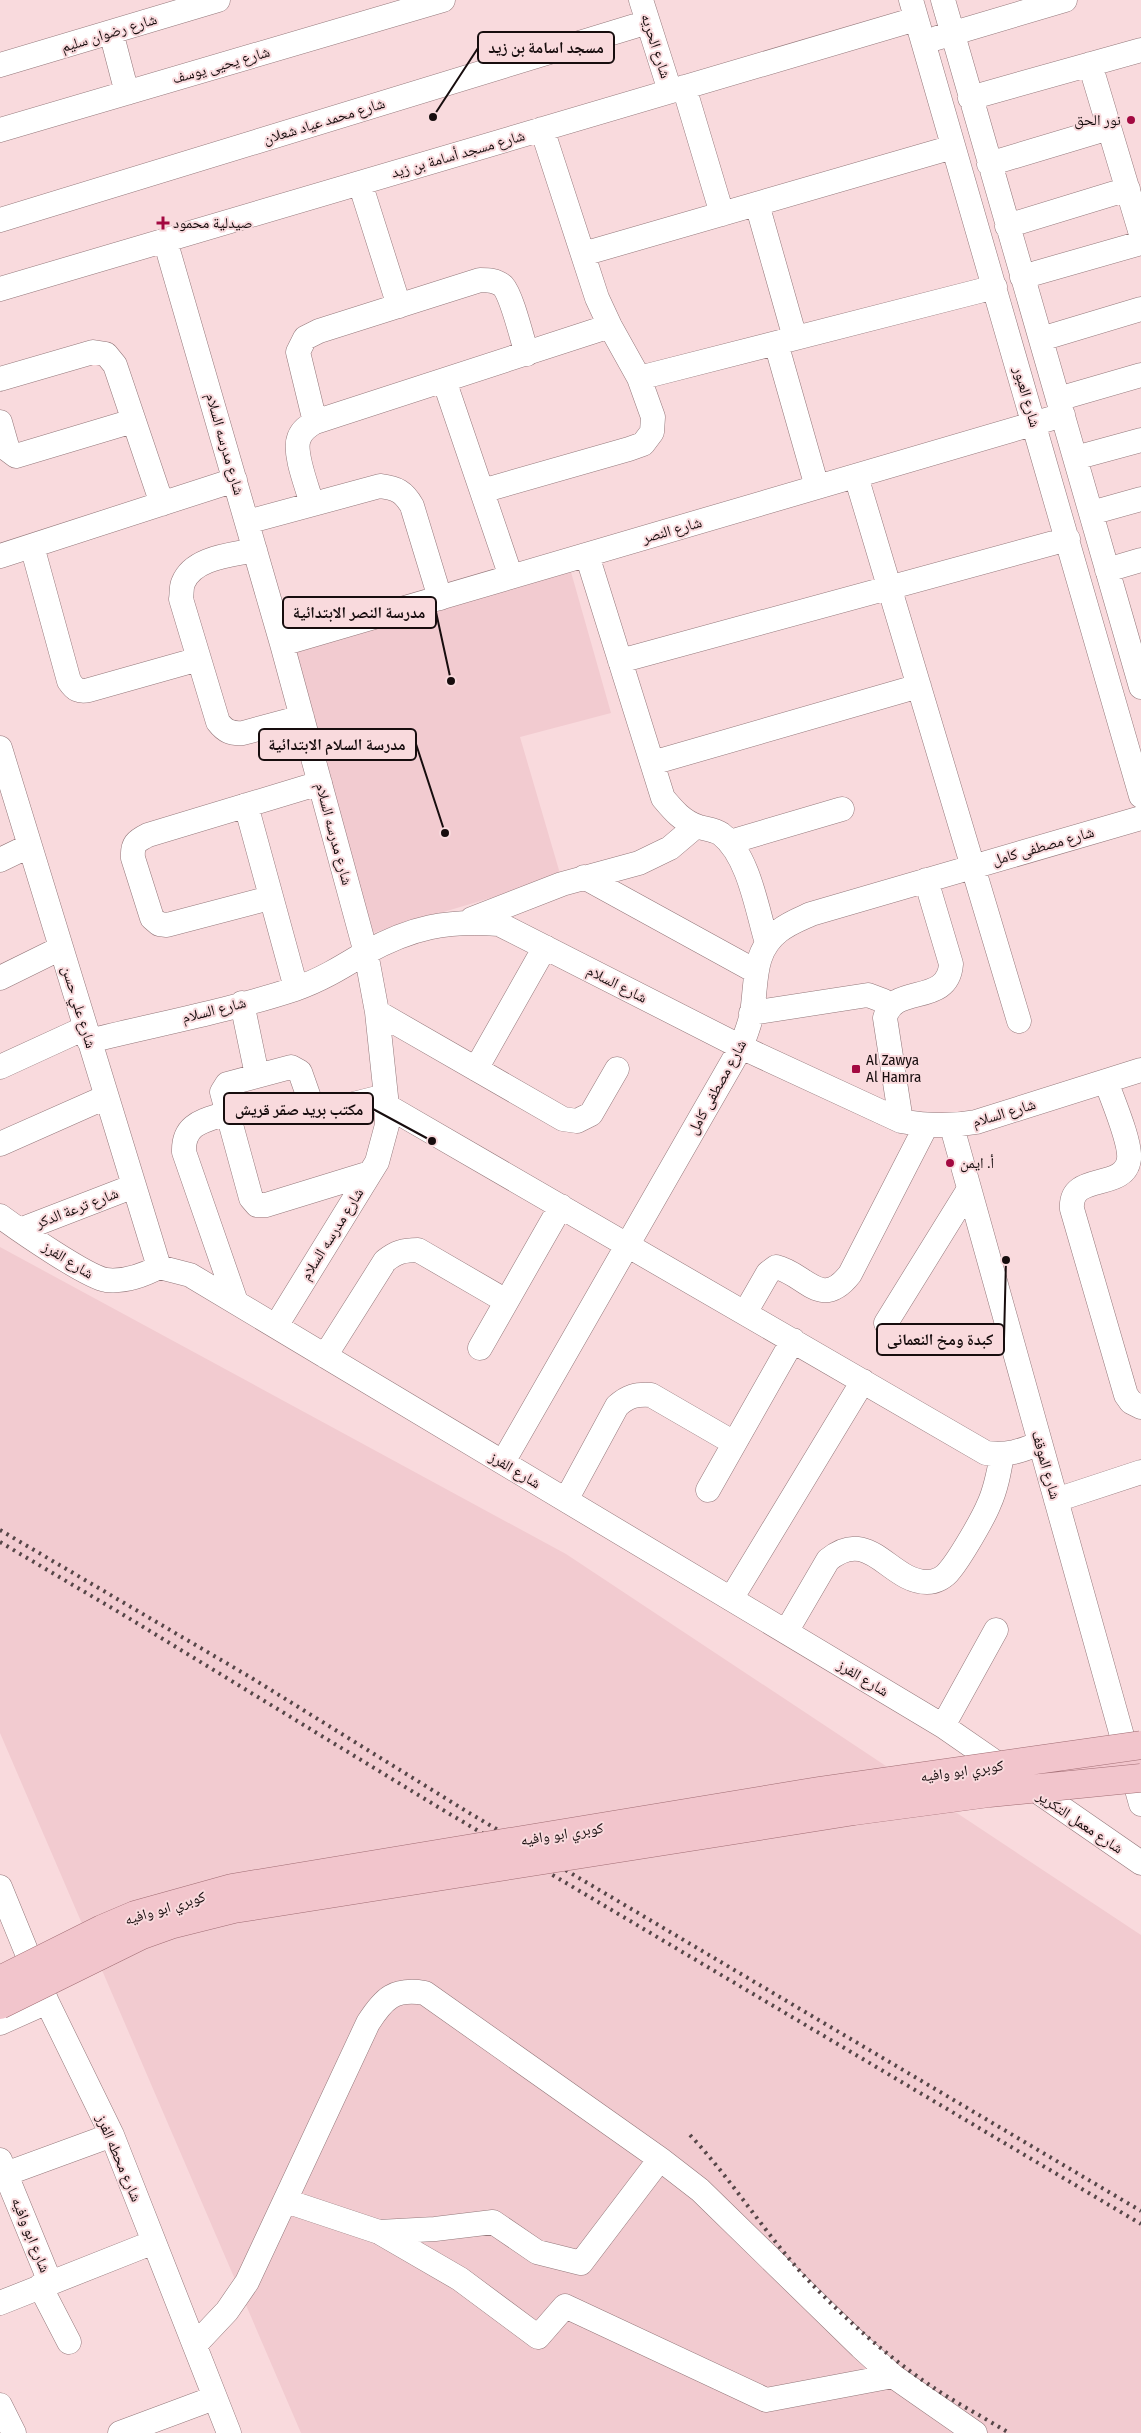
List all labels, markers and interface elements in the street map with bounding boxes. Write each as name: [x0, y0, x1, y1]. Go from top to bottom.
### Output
street label: شارع رضوان سليم: [59, 10, 160, 57]
street label: شارع الحريه: [636, 11, 675, 81]
callout: مسجد اسامة بن زيد: [478, 32, 614, 63]
text: مسجد اسامة بن زيد: [488, 38, 604, 57]
street label: شارع يحيى يوسف: [170, 42, 272, 88]
street label: شارع محمد عياد شعلان: [261, 94, 387, 149]
place label: نور الحق: [1074, 111, 1121, 130]
marker: نور الحق: [1125, 114, 1137, 126]
street label: شارع مسجد أسامة بن زيد: [389, 126, 527, 183]
place label: صيدلية محمود: [173, 214, 252, 232]
marker: صيدلية محمود: [157, 217, 169, 229]
street label: شارع العبور: [1009, 364, 1044, 430]
street label: شارع مدرسه السلام: [201, 391, 248, 497]
street label: شارع النصر: [639, 513, 704, 548]
callout: مدرسة النصر الابتدائية: [283, 597, 436, 628]
text: مدرسة النصر الابتدائية: [293, 603, 425, 622]
callout: مدرسة السلام الابتدائية: [259, 729, 416, 760]
text: مدرسة السلام الابتدائية: [268, 735, 406, 756]
street label: شارع مدرسه السلام: [311, 781, 356, 887]
street label: شارع مصطفى كامل: [990, 823, 1097, 870]
street label: شارع السلام: [583, 961, 650, 1008]
street label: شارع علي حسن: [55, 964, 100, 1051]
street label: شارع السلام: [180, 993, 248, 1028]
street label: شارع مصطفى كامل: [684, 1036, 751, 1138]
place label: Al Zawya Al Hamra: [866, 1051, 921, 1086]
marker: Al Zawya Al Hamra: [850, 1063, 862, 1075]
callout: مكتب بريد صقر قريش: [224, 1093, 373, 1124]
street label: شارع السلام: [970, 1095, 1038, 1132]
text: مكتب بريد صقر قريش: [235, 1100, 363, 1119]
place label: أ. ايمن: [960, 1154, 994, 1173]
marker: أ. ايمن: [944, 1157, 956, 1169]
street label: شارع ترعة الدكر: [32, 1184, 121, 1233]
street label: شارع مدرسه السلام: [297, 1185, 368, 1284]
street label: شارع الفرز: [38, 1237, 97, 1284]
callout: كبدة ومخ النعمانى: [877, 1324, 1004, 1355]
text: كبدة ومخ النعمانى: [887, 1330, 993, 1350]
street label: شارع الموقف: [1027, 1429, 1064, 1502]
street label: شارع الفرز: [485, 1447, 544, 1493]
street label: شارع الفرز: [833, 1655, 892, 1701]
street label: كوبري ابو وافيه: [919, 1756, 1005, 1789]
street label: شارع معمل التكرير: [1032, 1786, 1127, 1858]
street label: كوبري ابو وافيه: [519, 1819, 605, 1852]
street label: كوبري ابو وافيه: [122, 1887, 208, 1932]
street label: شارع محطه الفرز: [91, 2111, 146, 2205]
street label: شارع ابو وافيه: [7, 2195, 54, 2276]

